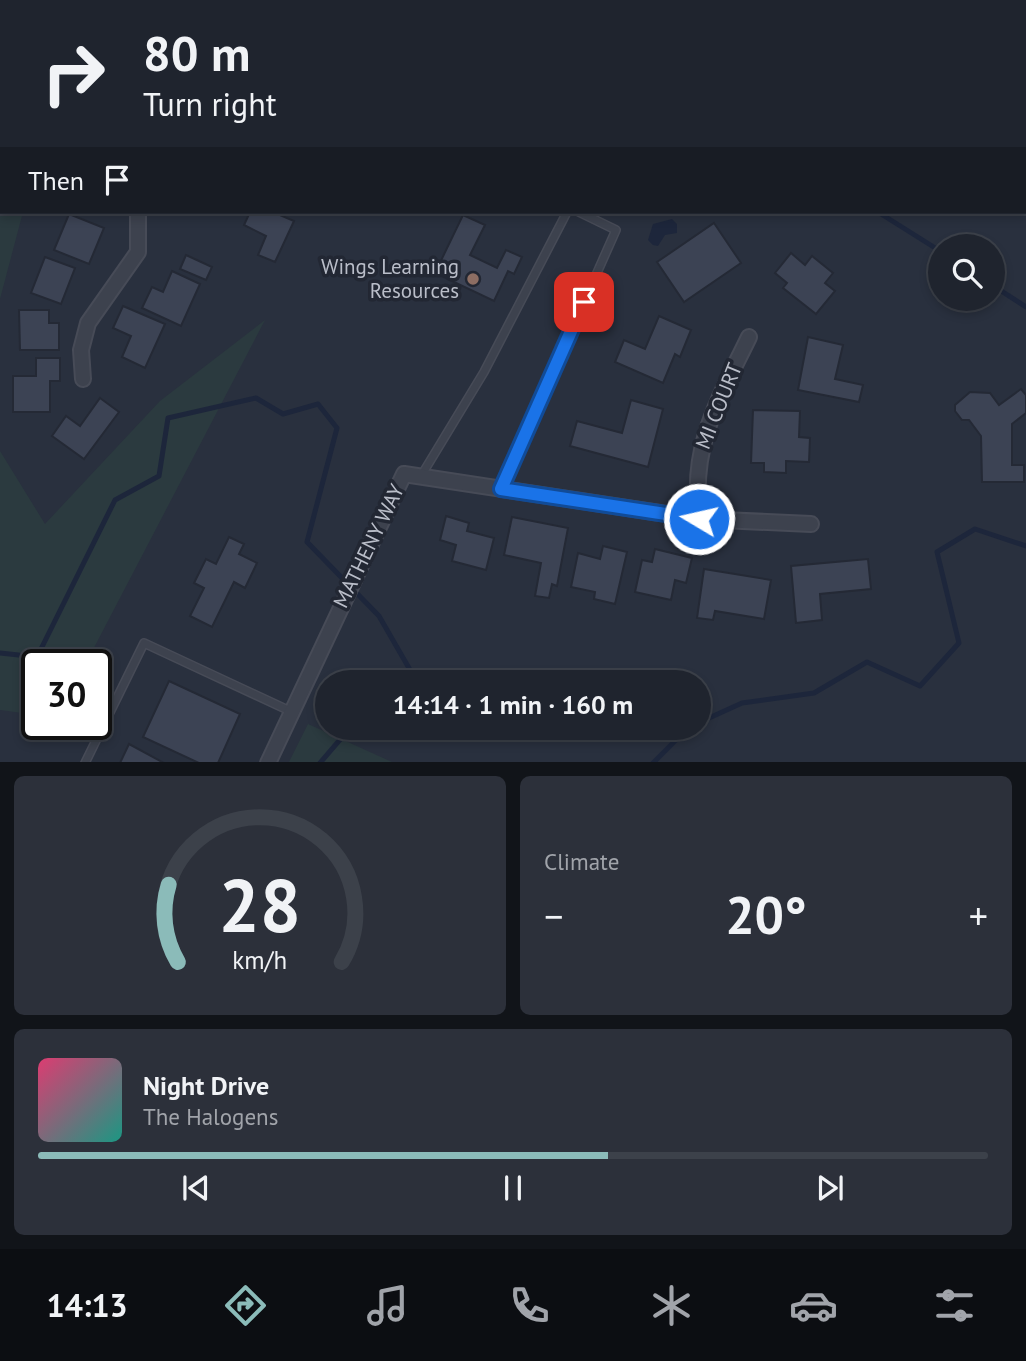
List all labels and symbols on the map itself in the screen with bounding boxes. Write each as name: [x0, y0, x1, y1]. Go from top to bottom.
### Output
place label: Wings Learning Resources: [321, 253, 459, 304]
marker: Wings Learning Resources: [465, 271, 481, 287]
pin: [554, 272, 614, 332]
street label: MI COURT: [689, 358, 748, 453]
street label: MATHENY WAY: [327, 479, 410, 612]
position arrow: [662, 482, 736, 556]
speed limit sign: 30: [21, 649, 112, 740]

